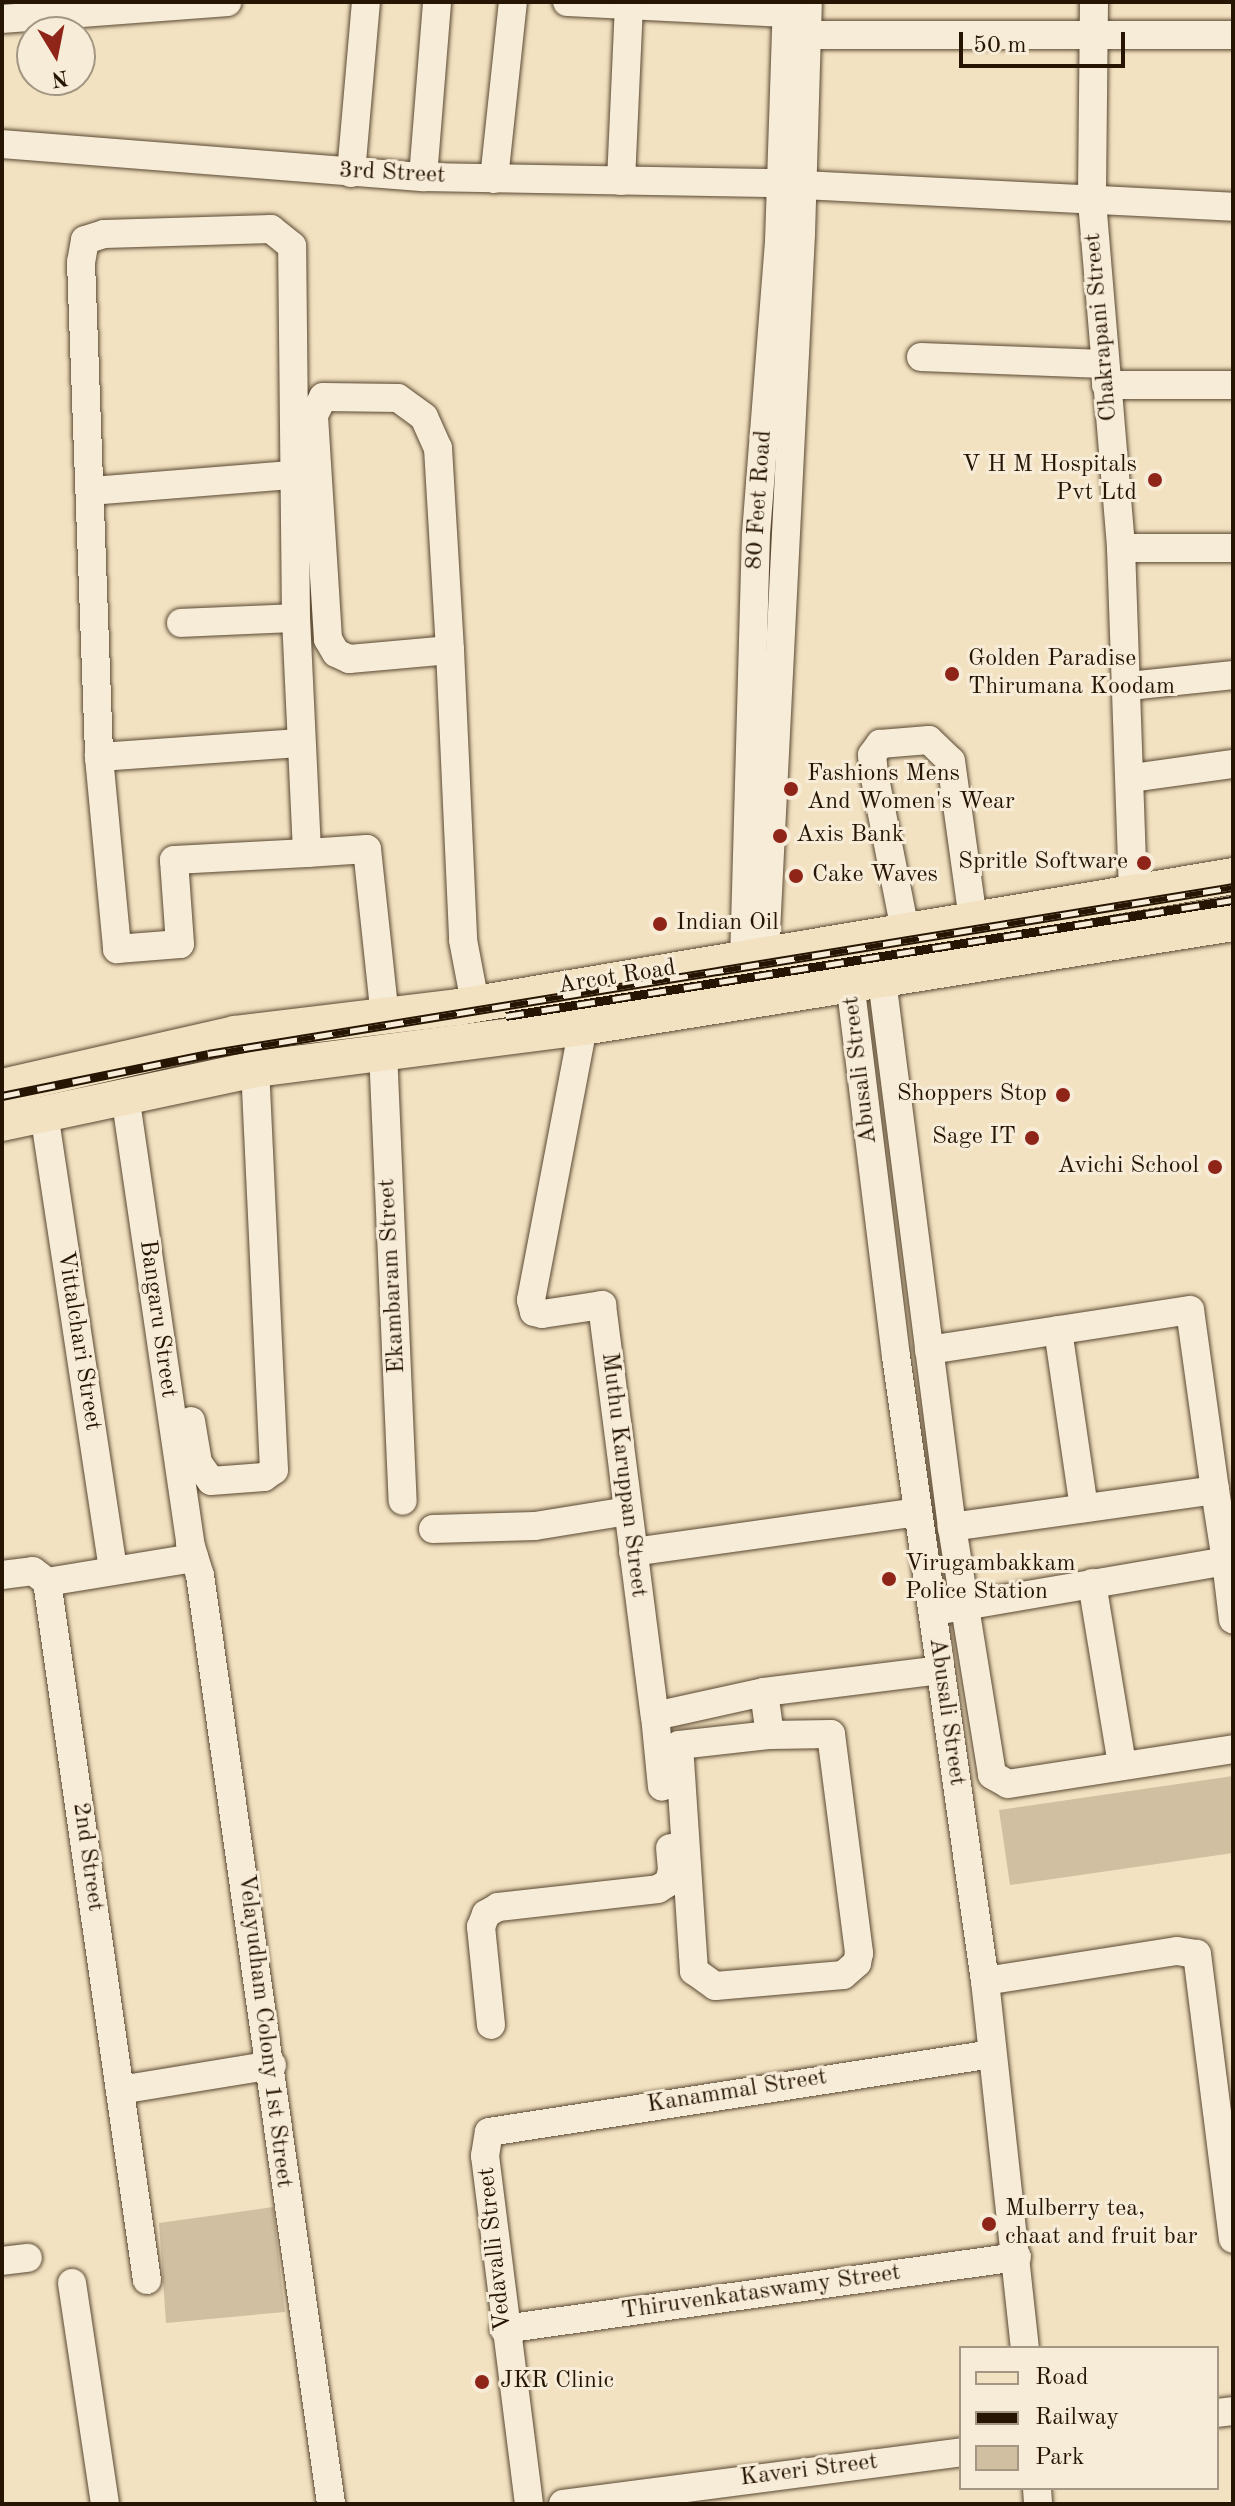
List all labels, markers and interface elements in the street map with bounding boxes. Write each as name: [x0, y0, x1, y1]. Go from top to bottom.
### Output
north arrow: [16, 16, 96, 96]
scale bar: [963, 16, 1129, 66]
text: 50 m: [973, 34, 1027, 58]
text: N: [50, 65, 70, 90]
street label: 3rd Street: [338, 157, 446, 191]
street label: Chakrapani Street: [1079, 231, 1125, 423]
street label: 80 Feet Road: [741, 429, 779, 571]
place label: V H M Hospitals Pvt Ltd: [962, 452, 1137, 508]
marker: V H M Hospitals Pvt Ltd: [1144, 469, 1166, 491]
place label: Golden Paradise Thirumana Koodam: [968, 646, 1175, 702]
marker: Golden Paradise Thirumana Koodam: [943, 665, 961, 683]
place label: Fashions Mens And Women's Wear: [807, 761, 1015, 817]
marker: Fashions Mens And Women's Wear: [782, 780, 800, 798]
place label: Axis Bank: [796, 822, 904, 850]
marker: Axis Bank: [771, 827, 789, 845]
place label: Spritle Software: [958, 849, 1128, 877]
marker: Spritle Software: [1135, 854, 1153, 872]
place label: Cake Waves: [812, 862, 938, 890]
marker: Cake Waves: [787, 867, 805, 885]
place label: Indian Oil: [676, 910, 779, 938]
marker: Indian Oil: [651, 915, 669, 933]
street label: Arcot Road: [556, 954, 678, 1002]
street label: Abusali Street: [838, 994, 884, 1146]
place label: Shoppers Stop: [897, 1081, 1047, 1109]
marker: Shoppers Stop: [1054, 1086, 1072, 1104]
place label: Sage IT: [932, 1124, 1016, 1152]
marker: Sage IT: [1023, 1129, 1041, 1147]
place label: Avichi School: [1058, 1153, 1199, 1181]
marker: Avichi School: [1206, 1158, 1224, 1176]
street label: Ekambaram Street: [374, 1178, 412, 1374]
street label: Bangaru Street: [132, 1238, 182, 1400]
street label: Vittalchari Street: [50, 1249, 106, 1433]
street label: Muthu Karuppan Street: [594, 1351, 652, 1599]
place label: Virugambakkam Police Station: [905, 1551, 1075, 1607]
marker: Virugambakkam Police Station: [880, 1570, 898, 1588]
street label: Abusali Street: [921, 1636, 971, 1788]
street label: 2nd Street: [65, 1801, 109, 1913]
street label: Velayudham Colony 1st Street: [230, 1873, 298, 2189]
street label: Kanammal Street: [645, 2064, 829, 2120]
street label: Vedavalli Street: [473, 2166, 519, 2332]
place label: Mulberry tea, chaat and fruit bar: [1005, 2196, 1198, 2252]
marker: Mulberry tea, chaat and fruit bar: [980, 2215, 998, 2233]
street label: Thiruvenkataswamy Street: [620, 2259, 902, 2327]
legend: [959, 2346, 1219, 2490]
text: Road: [1035, 2366, 1088, 2390]
place label: JKR Clinic: [500, 2368, 614, 2396]
marker: JKR Clinic: [471, 2371, 493, 2393]
text: Railway: [1035, 2406, 1119, 2430]
text: Park: [1035, 2446, 1084, 2470]
street label: Kaveri Street: [739, 2448, 879, 2494]

